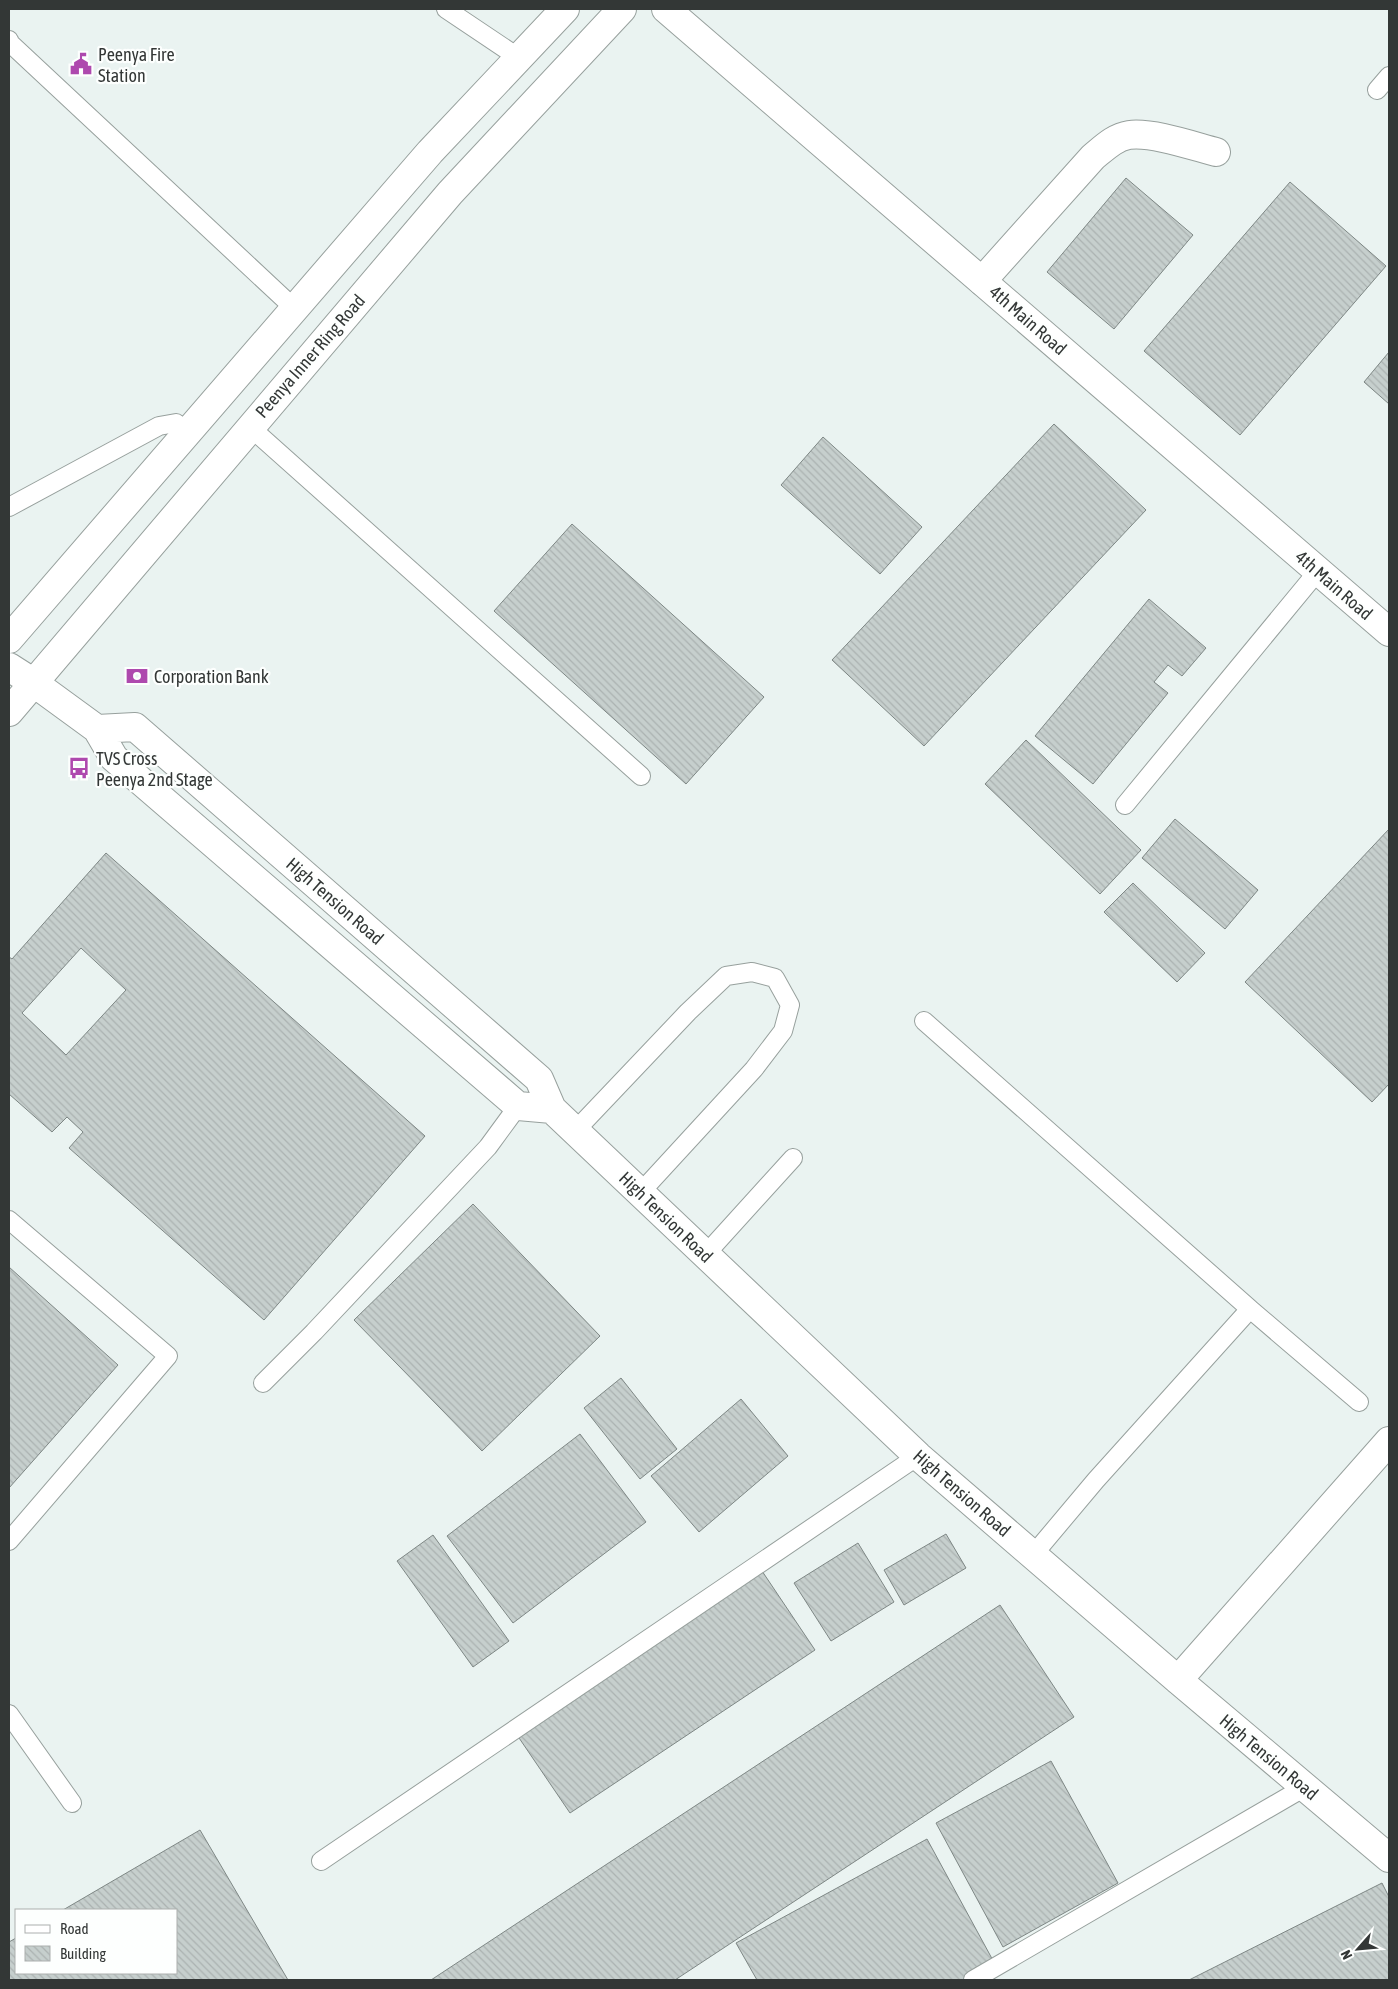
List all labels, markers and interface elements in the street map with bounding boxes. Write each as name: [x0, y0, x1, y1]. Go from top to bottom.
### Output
place label: Peenya Fire Station: [98, 44, 175, 86]
public building icon: Peenya Fire Station: [68, 51, 94, 77]
street label: 4th Main Road: [985, 281, 1071, 359]
street label: Peenya Inner Ring Road: [251, 290, 369, 422]
street label: 4th Main Road: [1291, 546, 1377, 624]
bank icon: Corporation Bank: [124, 663, 150, 689]
place label: Corporation Bank: [154, 666, 269, 687]
place label: TVS Cross Peenya 2nd Stage: [96, 748, 213, 790]
bus stop icon: TVS Cross Peenya 2nd Stage: [66, 755, 92, 781]
street label: High Tension Road: [282, 853, 388, 949]
street label: High Tension Road: [615, 1167, 717, 1267]
street label: High Tension Road: [909, 1445, 1015, 1541]
street label: High Tension Road: [1216, 1710, 1322, 1804]
legend: [15, 1909, 178, 1974]
text: Road: [60, 1920, 89, 1937]
north arrow: [1333, 1924, 1383, 1974]
text: Building: [60, 1945, 106, 1962]
text: N: [1337, 1948, 1355, 1962]

